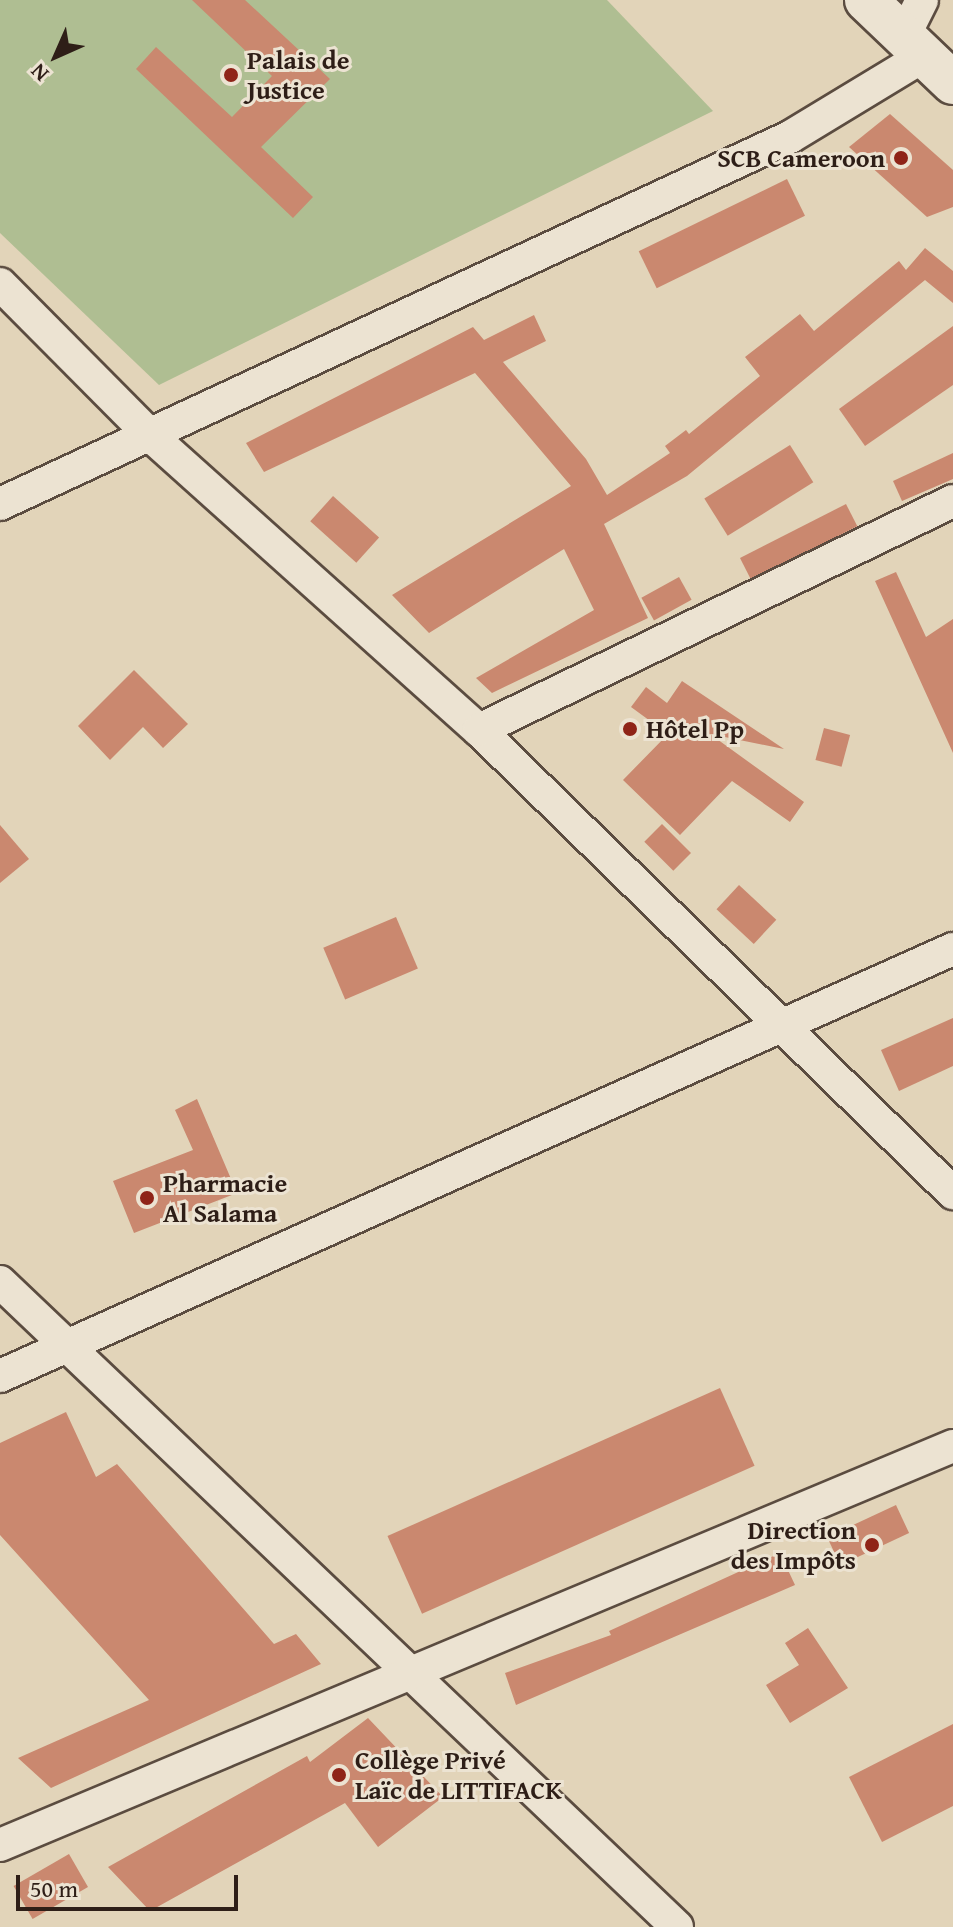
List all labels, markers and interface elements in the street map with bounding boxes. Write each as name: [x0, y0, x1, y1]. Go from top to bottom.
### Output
north arrow: [16, 16, 96, 96]
place label: Palais de Justice: [247, 44, 349, 106]
text: N: [23, 56, 56, 89]
marker: Palais de Justice: [222, 66, 240, 84]
place label: SCB Cameroon: [717, 142, 885, 174]
marker: SCB Cameroon: [892, 149, 910, 167]
place label: Hôtel Pp: [646, 713, 744, 745]
marker: Hôtel Pp: [621, 720, 639, 738]
place label: Pharmacie Al Salama: [163, 1167, 287, 1228]
marker: Pharmacie Al Salama: [138, 1189, 156, 1207]
place label: Direction des Impôts: [731, 1514, 856, 1576]
marker: Direction des Impôts: [863, 1536, 881, 1554]
place label: Collège Privé Laïc de LITTIFACK: [355, 1744, 562, 1806]
marker: Collège Privé Laïc de LITTIFACK: [330, 1766, 348, 1784]
scale bar: [20, 1859, 242, 1909]
text: 50 m: [30, 1871, 78, 1906]

